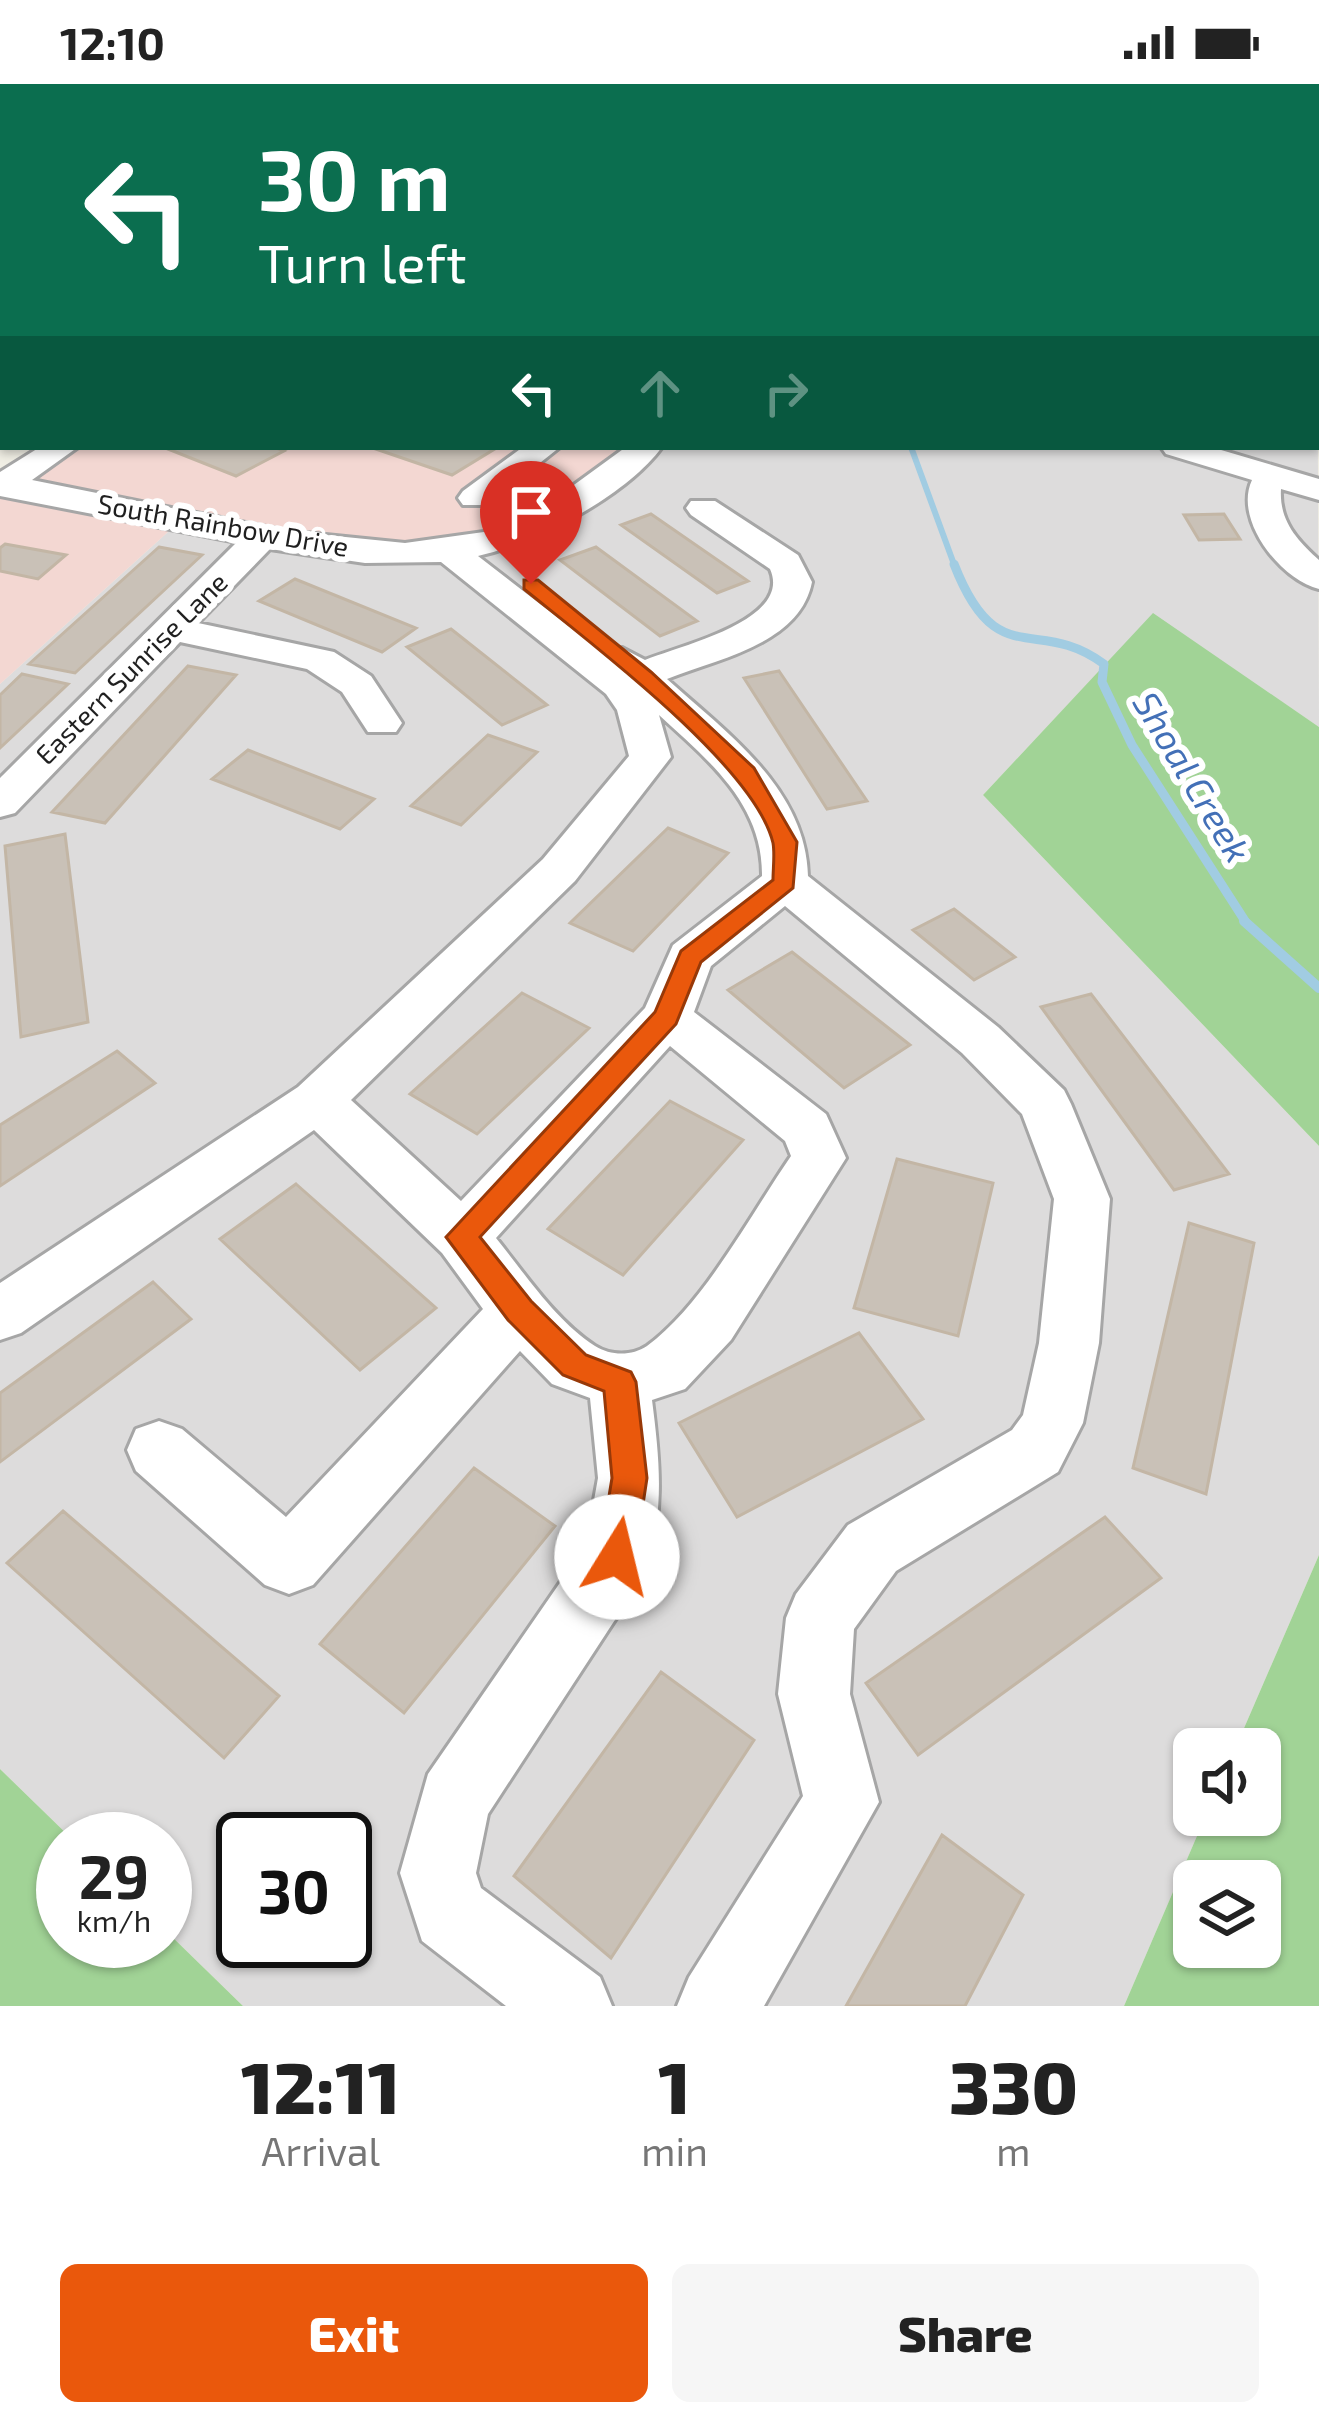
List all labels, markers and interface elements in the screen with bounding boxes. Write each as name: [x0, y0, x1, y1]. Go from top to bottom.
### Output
text: 12:10: [60, 15, 165, 69]
text: 30 m: [258, 127, 451, 228]
icon: left: [60, 132, 216, 288]
text: Turn left: [258, 229, 467, 294]
icon: left: [501, 360, 567, 426]
icon: ahead: [627, 360, 693, 426]
icon: right: [753, 360, 819, 426]
pin: [480, 461, 582, 584]
icon: arrive: [498, 479, 564, 545]
street label: South Rainbow Drive: [95, 486, 351, 562]
street label: Eastern Sunrise Lane: [28, 565, 233, 770]
water label: Shoal Creek: [1126, 683, 1261, 869]
position arrow: [554, 1494, 680, 1620]
map controls: [1173, 1728, 1281, 1968]
button: sound: [1173, 1728, 1281, 1836]
speed limit sign: 30: [216, 1812, 372, 1968]
text: 29: [79, 1839, 149, 1911]
button: layers: [1173, 1860, 1281, 1968]
text: km/h: [77, 1902, 151, 1938]
text: 12:11: [241, 2042, 400, 2128]
text: 1: [658, 2042, 691, 2128]
text: 330: [949, 2042, 1078, 2128]
text: Arrival: [261, 2127, 380, 2174]
text: min: [641, 2127, 708, 2174]
text: m: [996, 2127, 1031, 2174]
button: Exit: [60, 2264, 648, 2402]
button: Share: [672, 2264, 1259, 2402]

